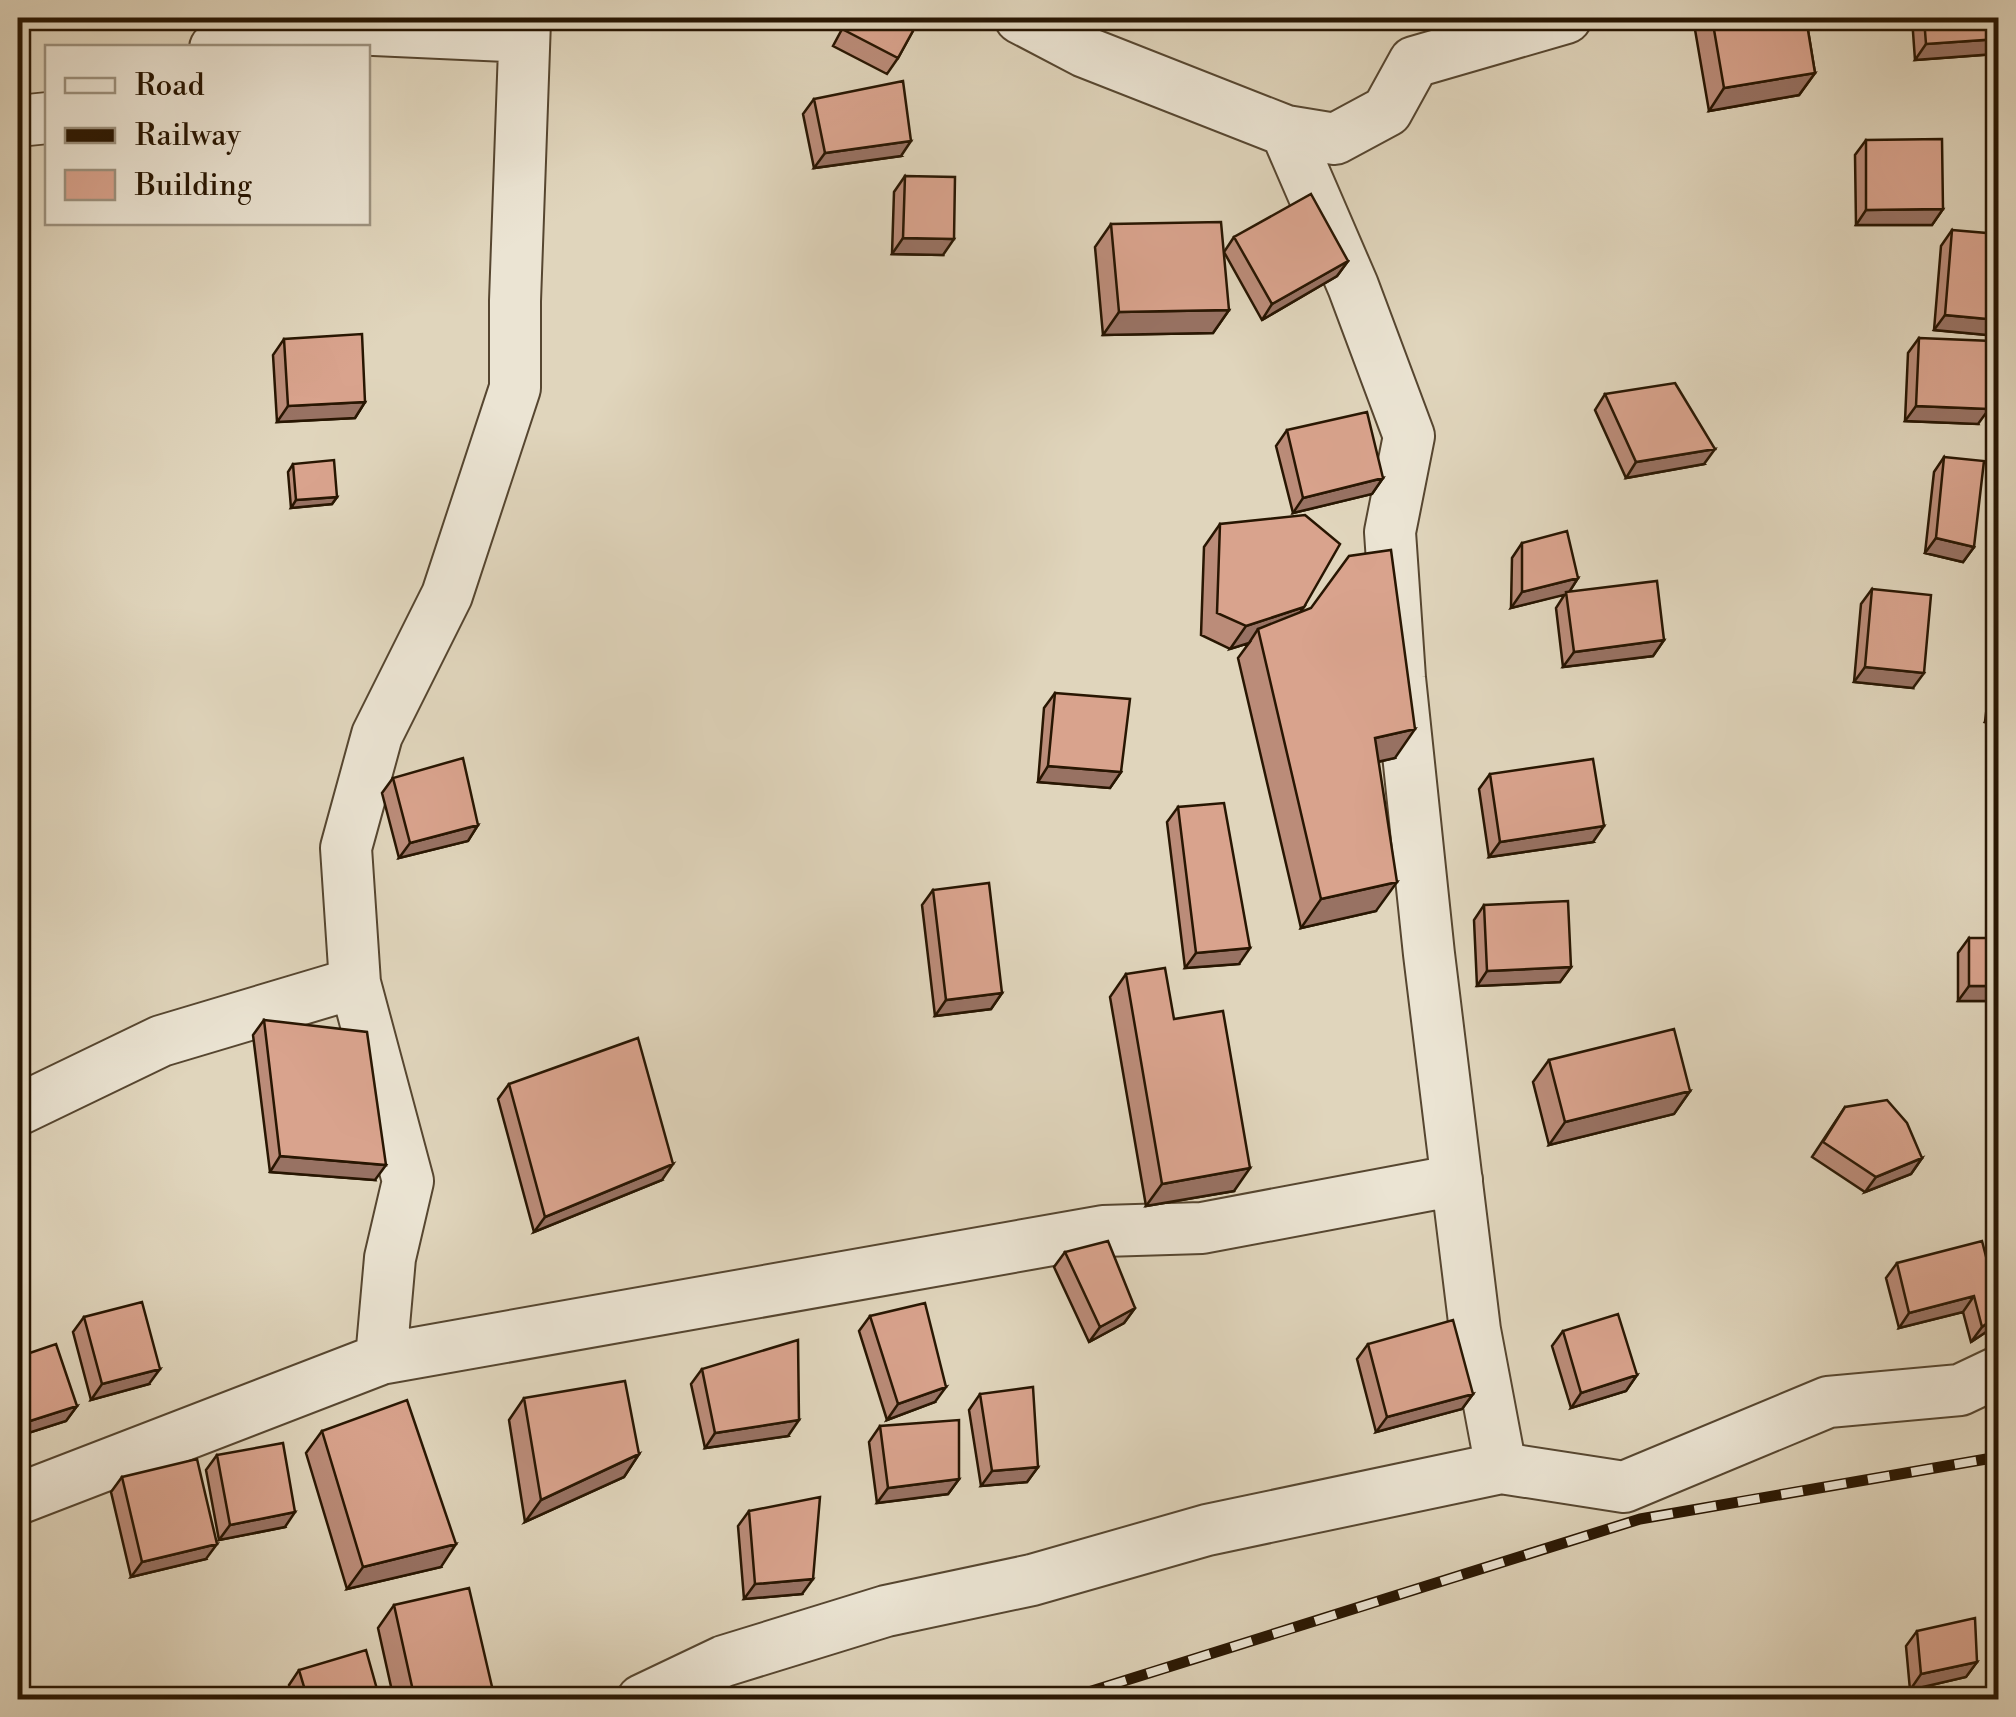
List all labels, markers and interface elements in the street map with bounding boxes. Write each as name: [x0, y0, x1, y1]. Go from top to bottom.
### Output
legend: [45, 45, 370, 225]
text: Road: [135, 67, 205, 105]
text: Railway: [135, 117, 241, 155]
text: Building: [134, 167, 253, 205]

